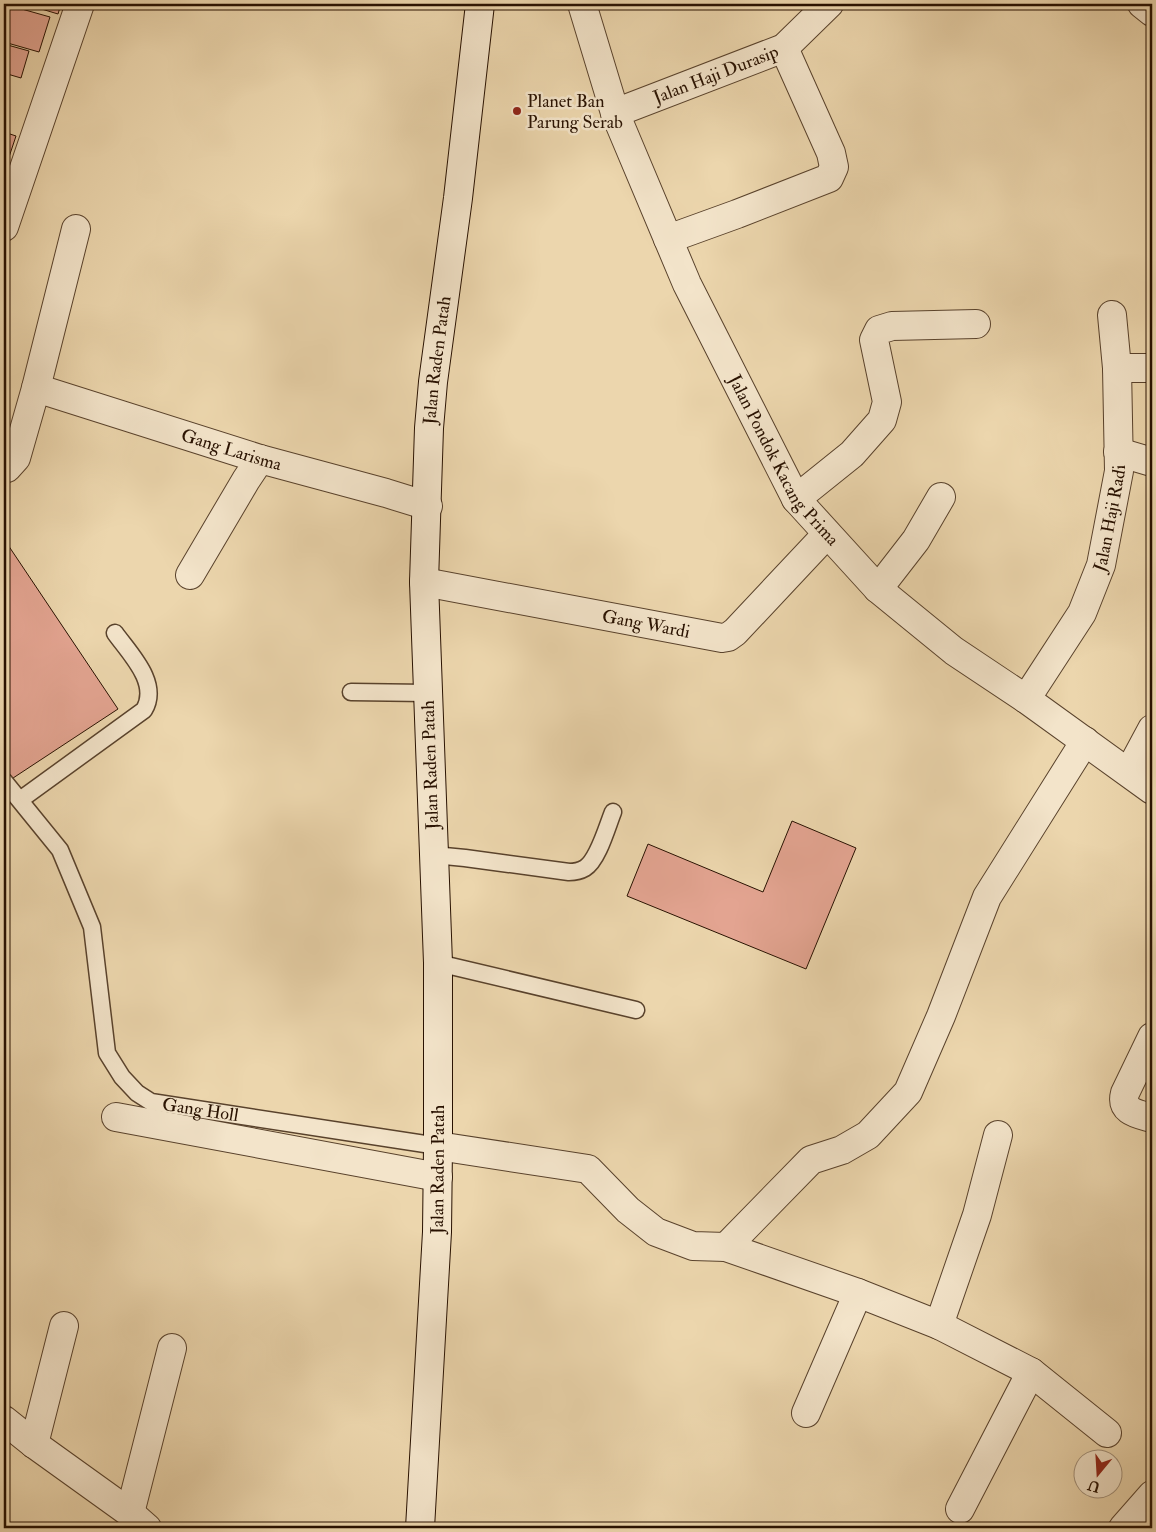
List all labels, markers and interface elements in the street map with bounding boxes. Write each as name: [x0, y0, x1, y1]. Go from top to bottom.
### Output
street label: Jalan Haji Durasip: [649, 40, 782, 110]
place label: Planet Ban Parung Serab: [527, 90, 623, 134]
marker: Planet Ban Parung Serab: [511, 105, 523, 117]
street label: Jalan Raden Patah: [418, 294, 457, 427]
street label: Jalan Pondok Kacang Prima: [722, 370, 844, 551]
street label: Gang Larisma: [178, 424, 285, 476]
street label: Jalan Haji Radi: [1088, 464, 1131, 576]
street label: Gang Wardi: [600, 605, 692, 644]
street label: Jalan Raden Patah: [417, 699, 444, 831]
street label: Gang Holl: [161, 1093, 240, 1127]
street label: Jalan Raden Patah: [426, 1104, 450, 1235]
north arrow: [1074, 1450, 1124, 1500]
text: U: [1086, 1476, 1102, 1496]

